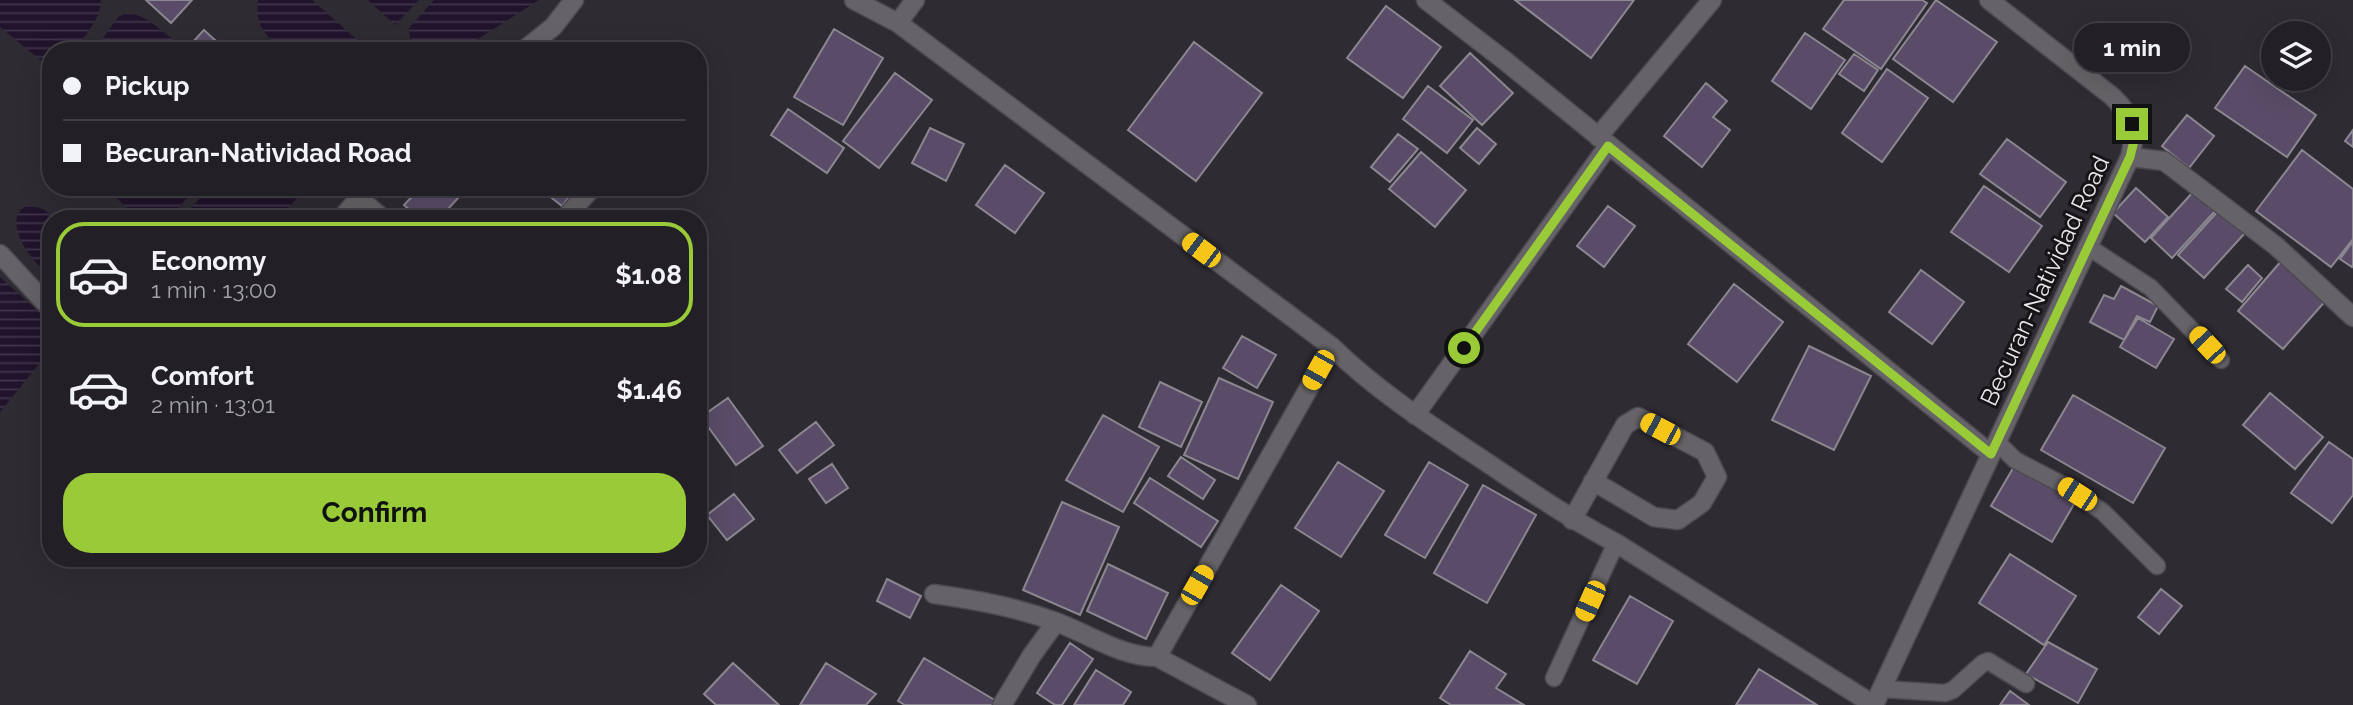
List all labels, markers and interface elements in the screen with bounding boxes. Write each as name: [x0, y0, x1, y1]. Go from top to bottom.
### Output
map controls: [2261, 21, 2331, 91]
button: layers: [2261, 21, 2331, 91]
callout: 1 min: [2074, 23, 2190, 72]
text: 1 min: [2103, 34, 2161, 61]
text: Pickup: [105, 71, 190, 101]
route end: [2116, 108, 2148, 140]
text: Becuran-Natividad Road: [105, 138, 411, 168]
street label: Becuran-Natividad Road: [1974, 151, 2115, 410]
car: [1178, 229, 1225, 271]
icon: car: [67, 243, 130, 306]
text: Economy: [151, 246, 266, 276]
text: $1.08: [615, 260, 682, 290]
text: 1 min · 13:00: [151, 276, 277, 303]
car: [2185, 322, 2230, 368]
route start: [1448, 332, 1480, 364]
car: [1299, 347, 1338, 393]
icon: car: [67, 358, 130, 421]
text: Comfort: [151, 361, 254, 391]
text: $1.46: [616, 375, 682, 405]
text: 2 min · 13:01: [151, 391, 275, 418]
car: [1637, 410, 1684, 448]
button: Confirm: [63, 473, 686, 553]
car: [2054, 474, 2101, 514]
car: [1178, 562, 1217, 608]
car: [1572, 578, 1609, 624]

